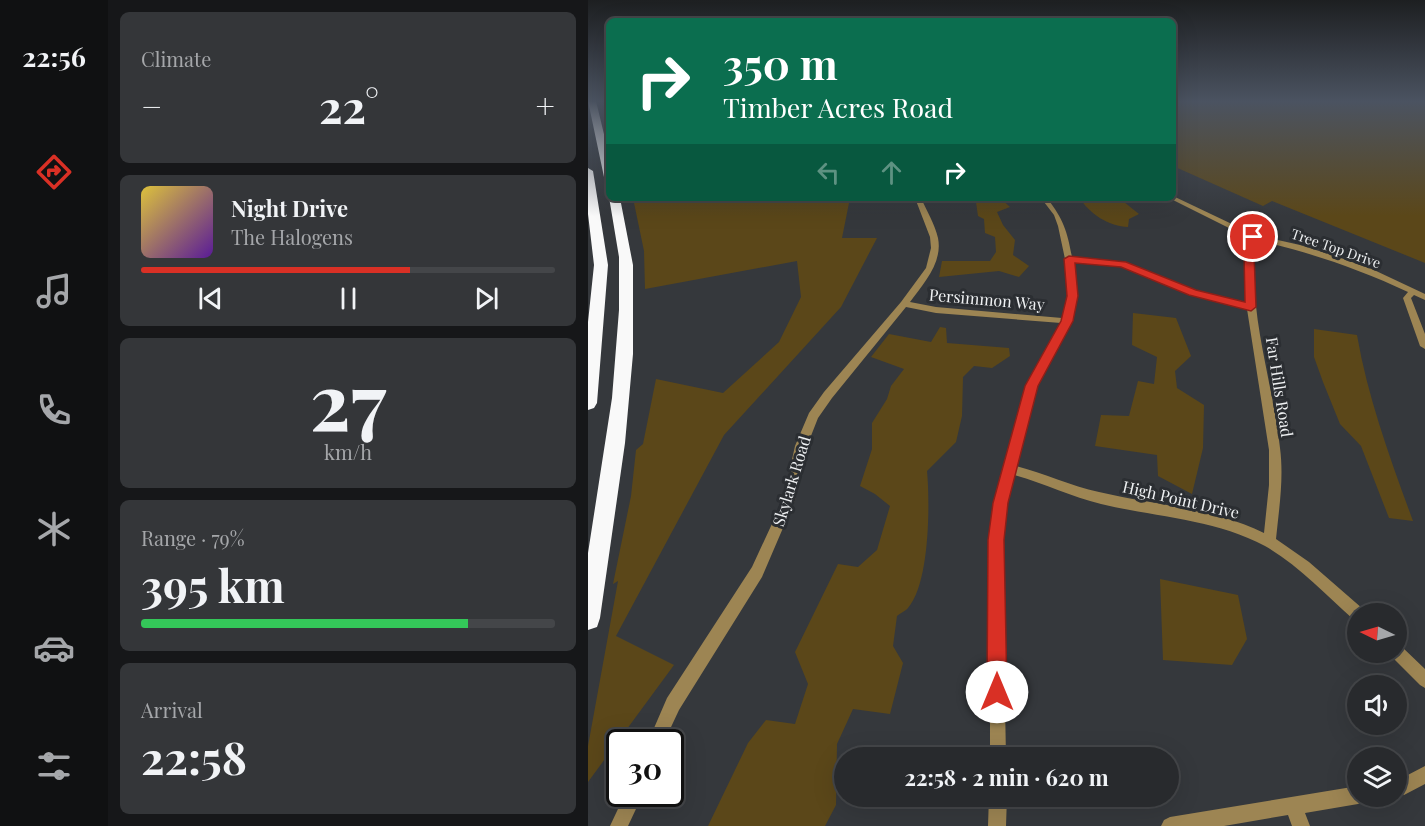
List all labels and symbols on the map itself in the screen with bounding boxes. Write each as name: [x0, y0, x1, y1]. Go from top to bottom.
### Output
pin: [1227, 211, 1278, 262]
street label: Tree Top Drive: [1289, 224, 1383, 272]
street label: Persimmon Way: [928, 283, 1046, 315]
street label: Far Hills Road: [1262, 335, 1298, 439]
street label: Skylark Road: [767, 433, 815, 529]
street label: High Point Drive: [1120, 475, 1242, 523]
north arrow: [1347, 603, 1407, 663]
position arrow: [965, 660, 1029, 724]
speed limit sign: 30: [606, 729, 684, 807]

